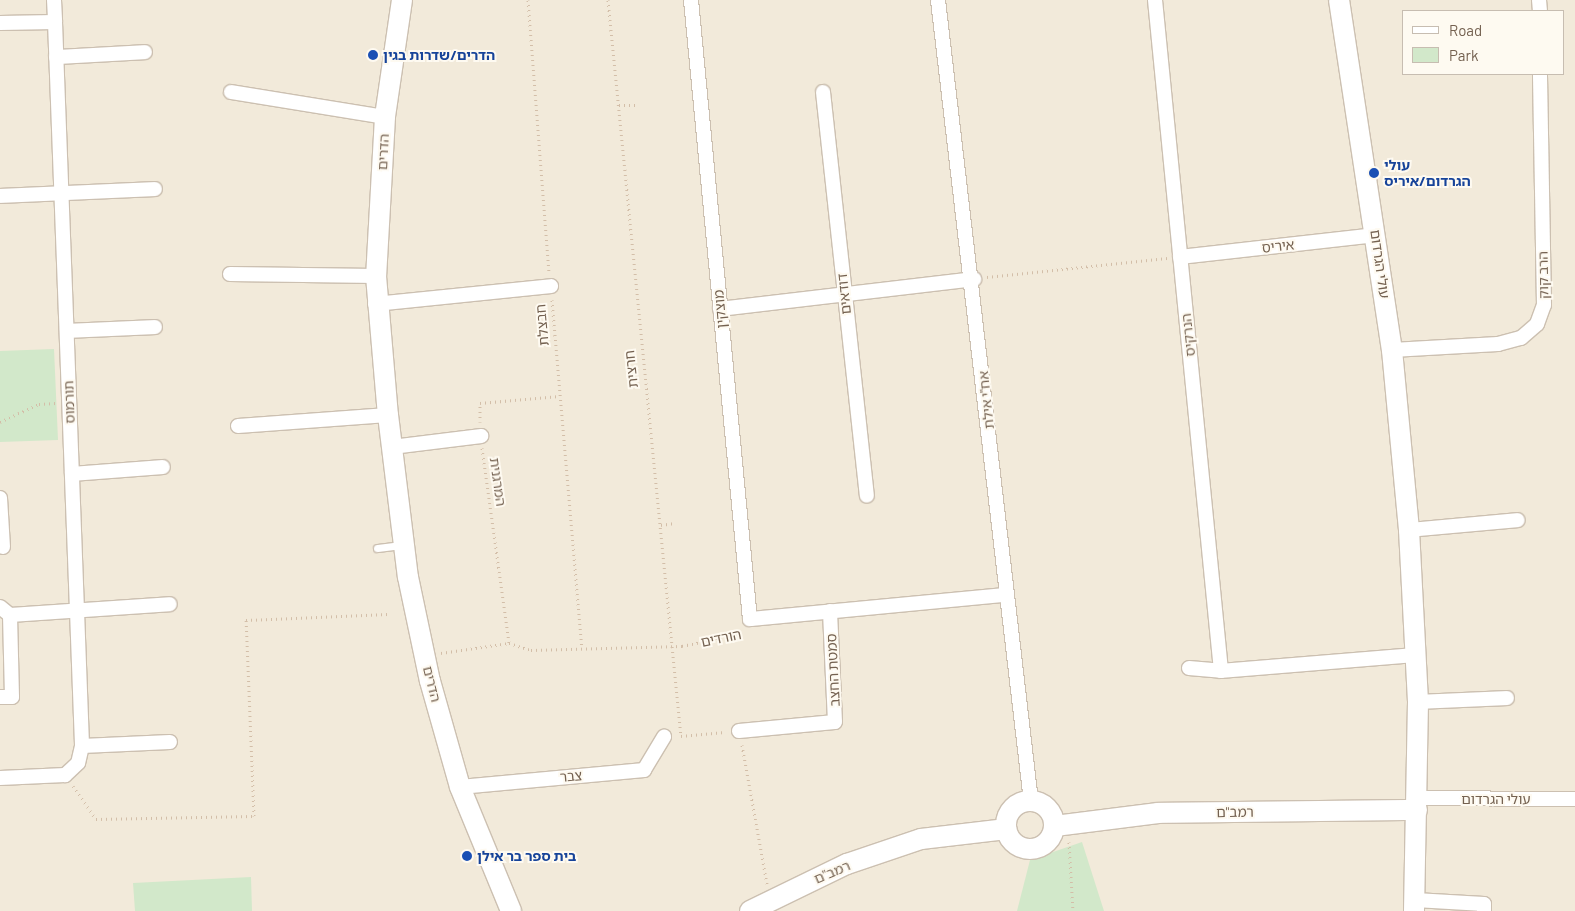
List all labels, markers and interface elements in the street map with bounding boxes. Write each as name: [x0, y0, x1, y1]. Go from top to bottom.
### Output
legend: [1402, 10, 1565, 75]
text: Road: [1449, 21, 1482, 39]
text: Park: [1449, 46, 1478, 64]
place label: הדרים/שדרות בגין: [383, 47, 495, 63]
marker: הדרים/שדרות בגין: [367, 49, 379, 61]
street label: הדרים: [374, 133, 392, 171]
place label: עולי הגרדום/איריס: [1384, 157, 1471, 190]
marker: עולי הגרדום/איריס: [1368, 167, 1380, 179]
street label: עולי הגרדום: [1367, 229, 1393, 299]
street label: איריס: [1261, 236, 1295, 256]
street label: הרב קוק: [1534, 251, 1552, 299]
street label: דודאים: [833, 273, 855, 315]
street label: מוצקין: [710, 289, 730, 329]
street label: חבצלת: [532, 303, 552, 347]
street label: הנרקיס: [1177, 313, 1199, 357]
street label: חרצית: [621, 349, 641, 389]
street label: אח"י אילת: [975, 370, 997, 430]
street label: תורמוס: [60, 380, 78, 424]
street label: המרגנית: [486, 457, 510, 507]
street label: הורדים: [699, 626, 743, 650]
street label: סמטת החצב: [823, 633, 843, 707]
street label: הדרים: [419, 664, 445, 704]
street label: צבר: [559, 767, 583, 785]
street label: עולי הגרדום: [1461, 791, 1531, 807]
street label: רמב"ם: [1216, 803, 1254, 821]
place label: בית ספר בר אילן: [477, 848, 576, 864]
marker: בית ספר בר אילן: [461, 850, 473, 862]
street label: רמב"ם: [811, 857, 853, 887]

